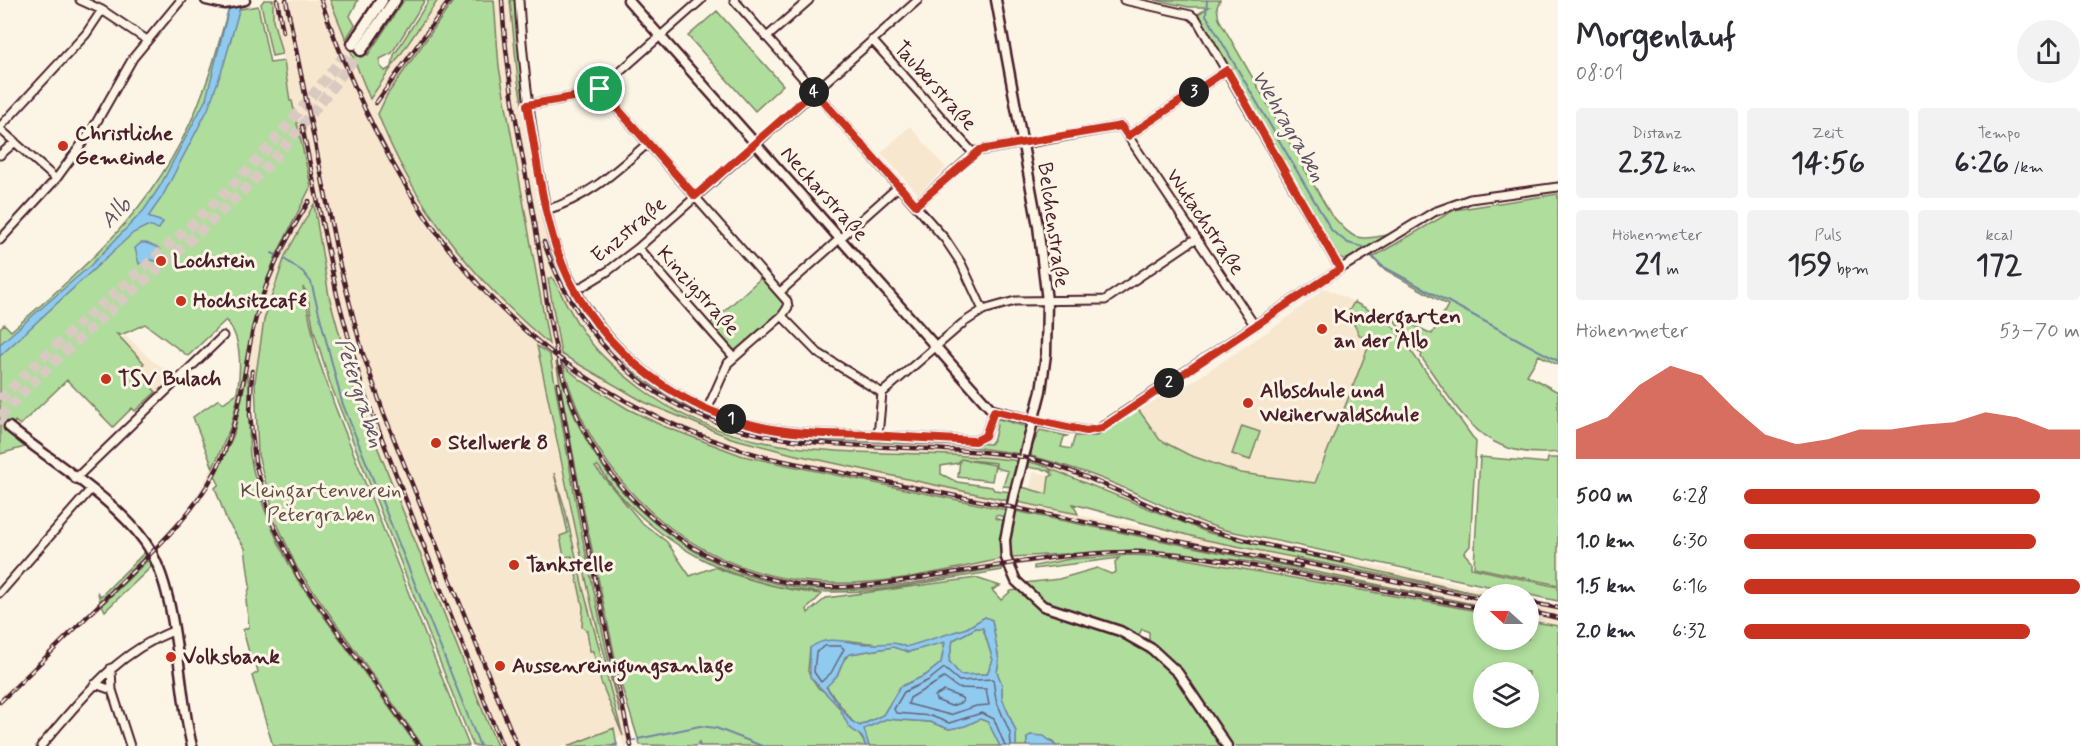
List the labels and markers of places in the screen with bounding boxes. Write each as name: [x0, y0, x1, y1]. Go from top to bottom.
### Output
pin: [574, 63, 625, 114]
pin: 4: [799, 77, 829, 107]
pin: 3: [1179, 77, 1209, 107]
place label: Christliche Gemeinde: [75, 120, 174, 172]
marker: Christliche Gemeinde: [56, 139, 70, 153]
place label: Lochstein: [173, 247, 255, 275]
marker: Lochstein: [154, 254, 168, 268]
place label: Hochsitzcafé: [193, 287, 307, 315]
marker: Hochsitzcafé: [174, 294, 188, 308]
place label: Kindergarten an der Alb: [1334, 303, 1461, 355]
marker: Kindergarten an der Alb: [1315, 322, 1329, 336]
place label: TSV Bulach: [118, 365, 222, 393]
pin: 2: [1154, 368, 1184, 398]
marker: TSV Bulach: [99, 372, 113, 386]
place label: Albschule und Weiherwaldschule: [1259, 377, 1419, 429]
marker: Albschule und Weiherwaldschule: [1241, 396, 1255, 410]
pin: 1: [716, 404, 746, 434]
place label: Stellwerk 8: [448, 429, 548, 457]
marker: Stellwerk 8: [429, 436, 443, 450]
place label: Tankstelle: [526, 551, 614, 579]
marker: Tankstelle: [507, 558, 521, 572]
place label: Volksbank: [183, 643, 280, 671]
marker: Volksbank: [164, 650, 178, 664]
place label: Aussenreinigungsanlage: [512, 652, 733, 682]
marker: Aussenreinigungsanlage: [493, 659, 507, 673]

